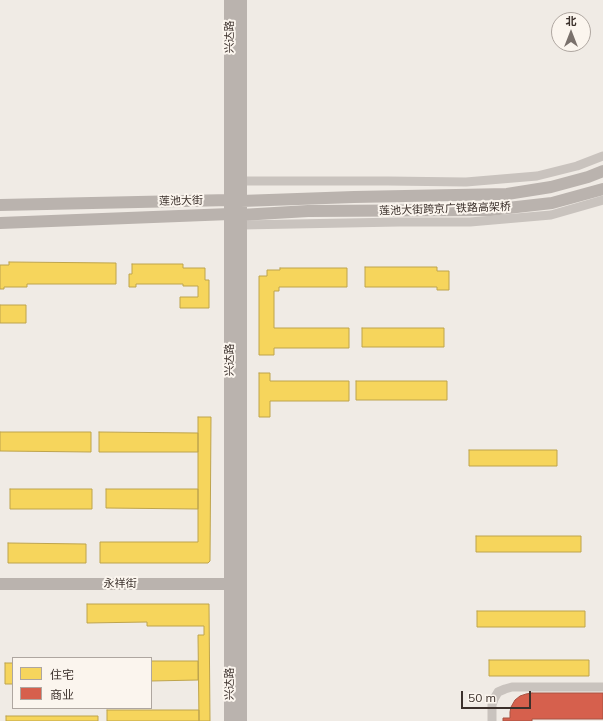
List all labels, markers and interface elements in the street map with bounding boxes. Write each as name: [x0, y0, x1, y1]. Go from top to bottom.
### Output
north arrow: [551, 12, 591, 52]
text: 北: [566, 14, 577, 28]
street label: 兴达路: [223, 21, 237, 53]
street label: 莲池大街: [159, 194, 203, 208]
street label: 莲池大街跨京广铁路高架桥: [379, 200, 511, 218]
street label: 兴达路: [223, 344, 237, 376]
street label: 永祥街: [104, 577, 136, 591]
legend: [12, 657, 152, 709]
text: 住宅: [50, 667, 74, 682]
street label: 兴达路: [223, 668, 237, 700]
scale bar: [463, 683, 533, 709]
text: 商业: [50, 687, 74, 702]
text: 50 m: [468, 690, 496, 705]

